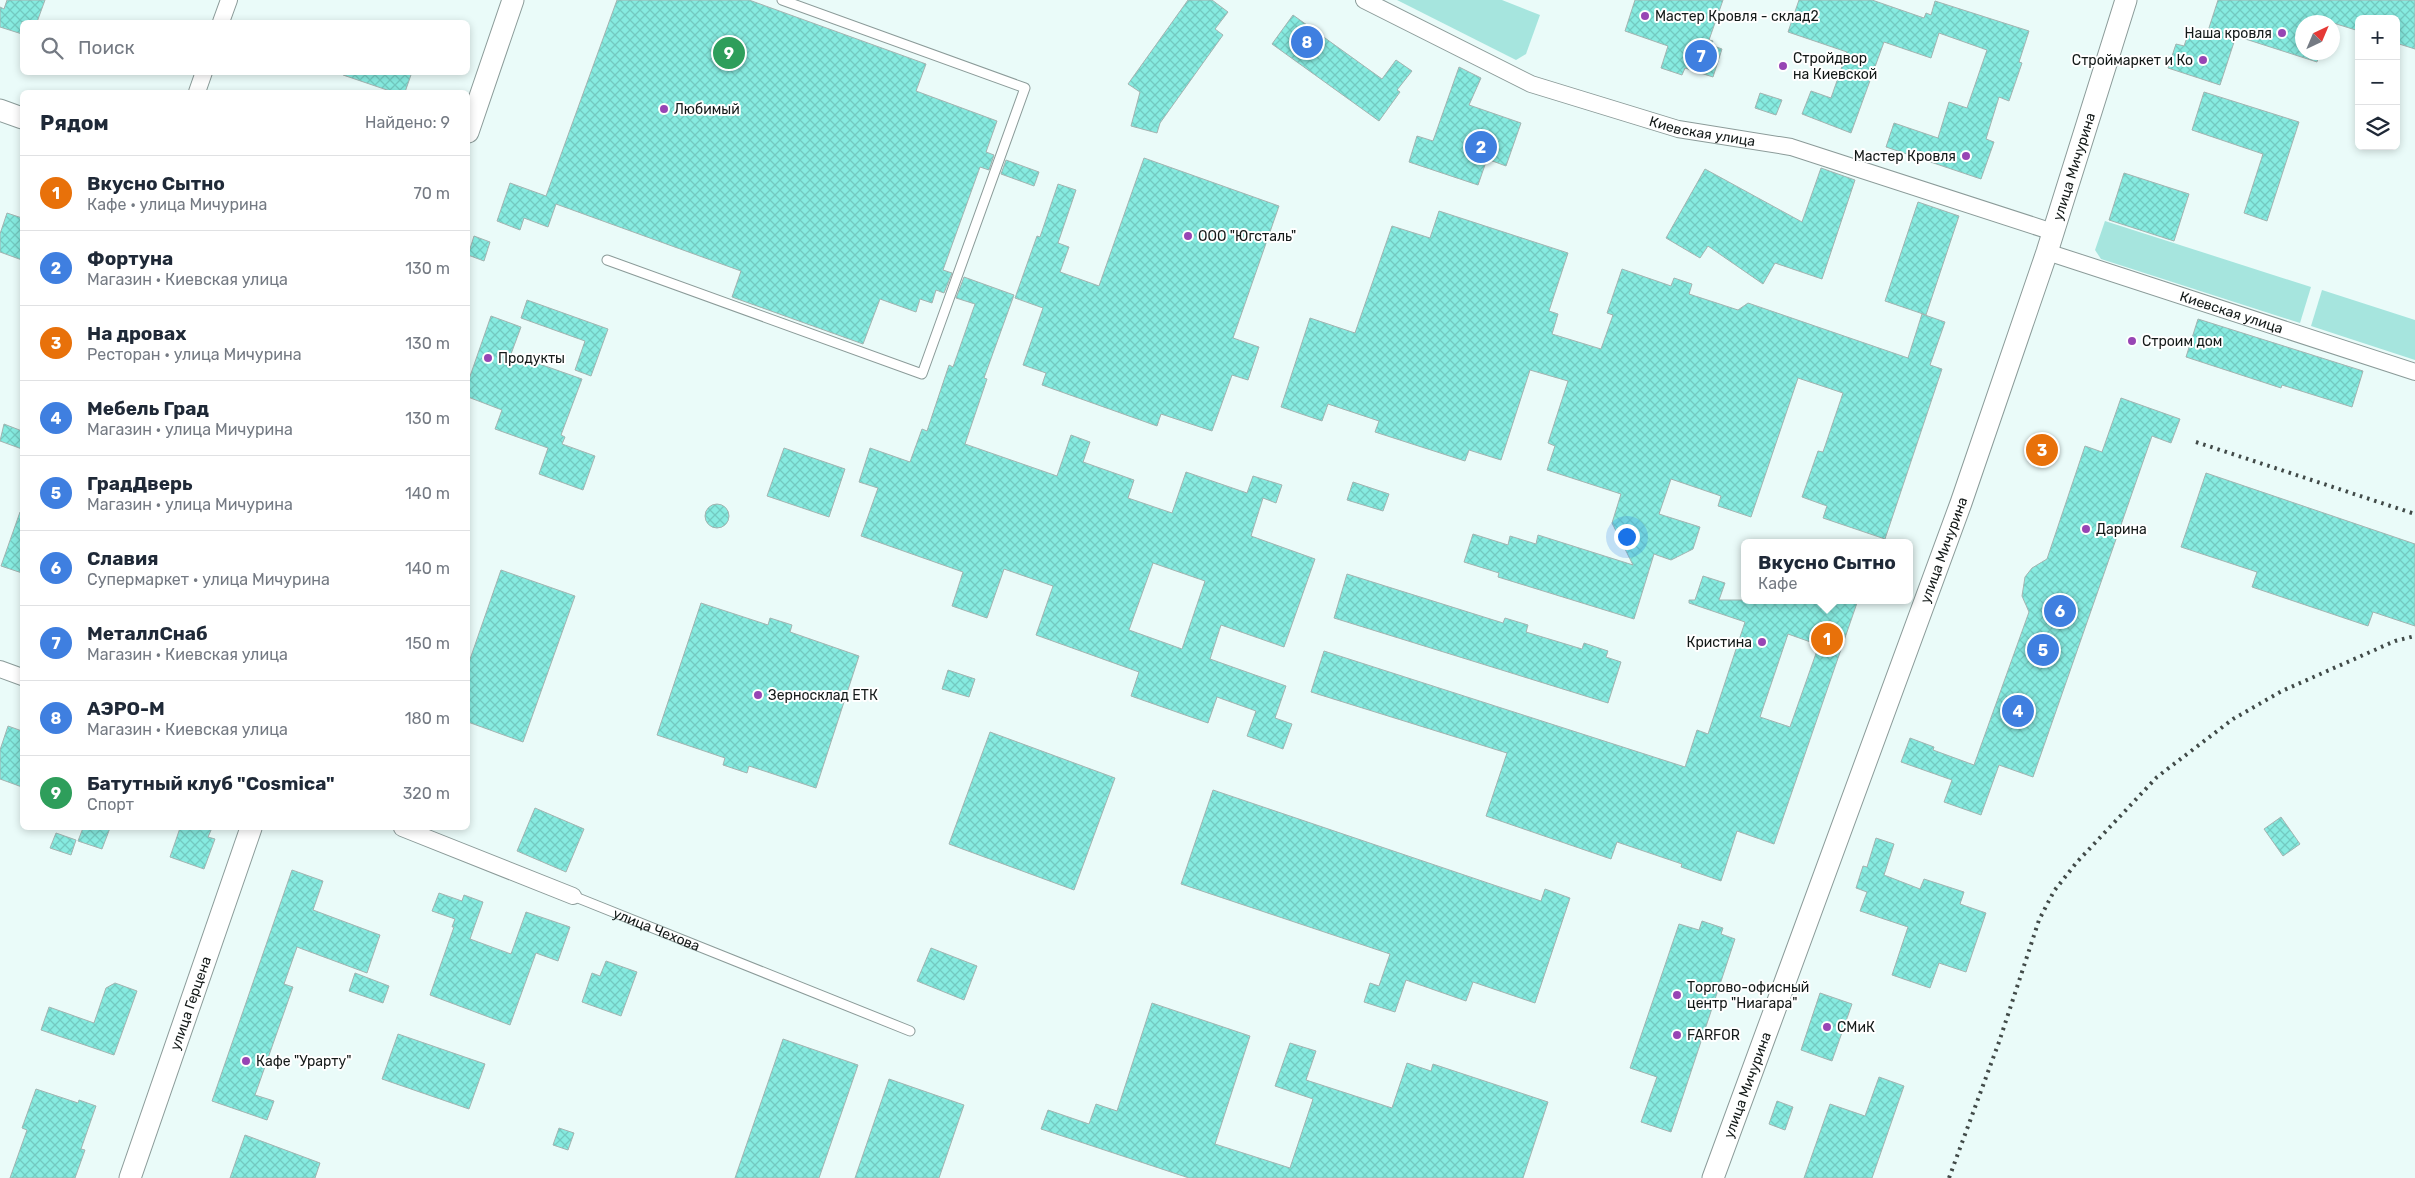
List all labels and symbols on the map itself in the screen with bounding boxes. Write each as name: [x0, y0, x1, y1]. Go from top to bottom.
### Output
place label: Мастер Кровля - склад2: [1655, 8, 1819, 25]
marker: Мастер Кровля - склад2: [1639, 10, 1651, 22]
north arrow: [2295, 15, 2340, 60]
pin: 8: [1291, 23, 1323, 61]
place label: Наша кровля: [2185, 25, 2272, 42]
marker: Наша кровля: [2276, 27, 2288, 39]
pin: 9: [713, 34, 745, 72]
pin: 7: [1685, 37, 1717, 75]
place label: Стройдвор на Киевской: [1793, 50, 1877, 83]
place label: Строймаркет и Ко: [2072, 52, 2193, 69]
marker: Строймаркет и Ко: [2197, 54, 2209, 66]
marker: Стройдвор на Киевской: [1777, 60, 1789, 72]
place label: Любимый: [674, 101, 740, 118]
marker: Любимый: [658, 103, 670, 115]
street label: улица Мичурина: [2049, 111, 2099, 223]
street label: Киевская улица: [1647, 113, 1756, 150]
pin: 2: [1465, 128, 1497, 166]
place label: Мастер Кровля: [1854, 148, 1956, 165]
marker: Мастер Кровля: [1960, 150, 1972, 162]
place label: ООО "Югсталь": [1198, 228, 1296, 245]
marker: ООО "Югсталь": [1182, 230, 1194, 242]
street label: Киевская улица: [2178, 288, 2285, 337]
place label: Строим дом: [2142, 333, 2222, 350]
marker: Строим дом: [2126, 335, 2138, 347]
place label: Продукты: [498, 350, 565, 367]
marker: Продукты: [482, 352, 494, 364]
pin: 3: [2026, 431, 2058, 469]
street label: улица Мичурина: [1917, 495, 1971, 606]
place label: Дарина: [2096, 521, 2147, 538]
marker: Дарина: [2080, 523, 2092, 535]
your location: [1614, 524, 1640, 550]
pin: 6: [2044, 592, 2076, 630]
pin: 1: [1811, 620, 1843, 658]
pin: 5: [2027, 631, 2059, 669]
place label: Кристина: [1686, 634, 1752, 651]
marker: Кристина: [1756, 636, 1768, 648]
place label: Зерносклад ЕТК: [768, 687, 878, 704]
marker: Зерносклад ЕТК: [752, 689, 764, 701]
pin: 4: [2002, 692, 2034, 730]
street label: улица Чехова: [611, 905, 702, 955]
street label: улица Герцена: [167, 954, 215, 1053]
place label: Торгово-офисный центр "Ниагара": [1687, 979, 1809, 1012]
marker: Торгово-офисный центр "Ниагара": [1671, 989, 1683, 1001]
place label: СМиК: [1837, 1019, 1875, 1036]
marker: СМиК: [1821, 1021, 1833, 1033]
place label: FARFOR: [1687, 1027, 1740, 1044]
marker: FARFOR: [1671, 1029, 1683, 1041]
street label: улица Мичурина: [1720, 1030, 1775, 1141]
place label: Кафе "Урарту": [256, 1053, 351, 1070]
marker: Кафе "Урарту": [240, 1055, 252, 1067]

